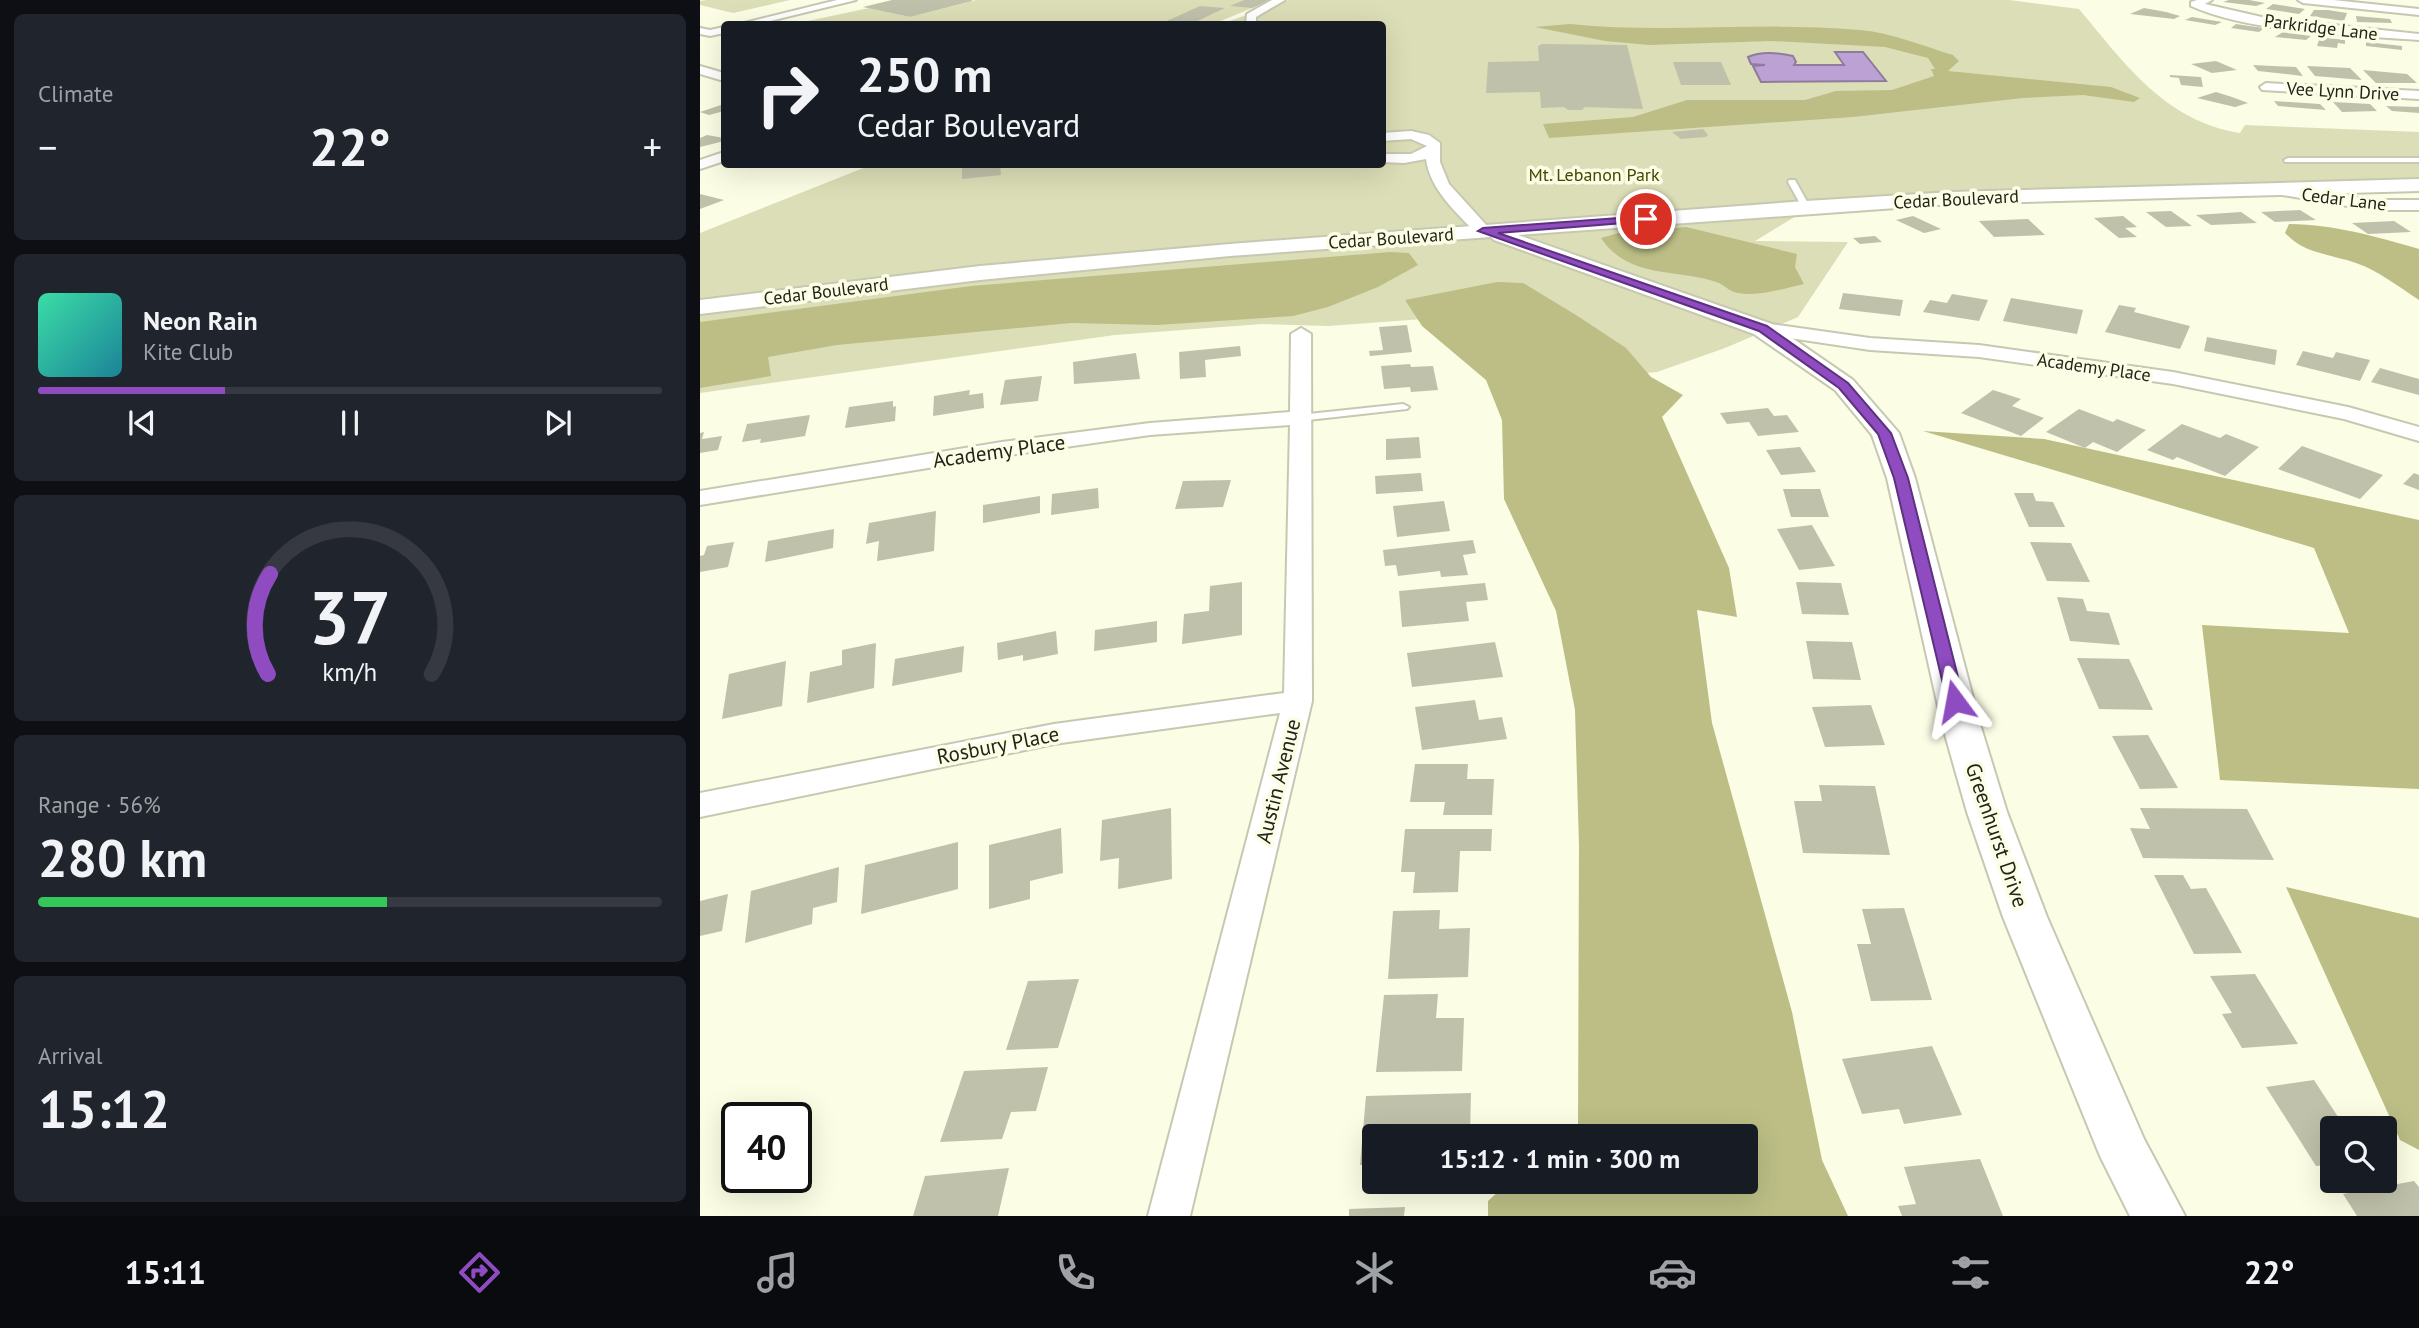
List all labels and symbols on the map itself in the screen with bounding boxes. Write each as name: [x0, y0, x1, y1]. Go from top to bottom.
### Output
street label: Parkridge Lane: [2263, 9, 2379, 45]
street label: Vee Lynn Drive: [2285, 77, 2400, 105]
park label: Mt. Lebanon Park: [1528, 163, 1660, 186]
street label: Cedar Lane: [2300, 182, 2388, 216]
street label: Cedar Boulevard: [1893, 184, 2019, 214]
pin: [1616, 189, 1676, 249]
street label: Cedar Boulevard: [1328, 222, 1454, 254]
street label: Cedar Boulevard: [762, 272, 890, 310]
street label: Academy Place: [2036, 348, 2152, 386]
street label: Academy Place: [931, 428, 1067, 474]
position arrow: [1918, 664, 1992, 738]
street label: Austin Avenue: [1250, 716, 1306, 846]
street label: Rosbury Place: [935, 720, 1061, 770]
street label: Greenhurst Drive: [1960, 759, 2034, 911]
speed limit sign: 40: [721, 1102, 812, 1193]

